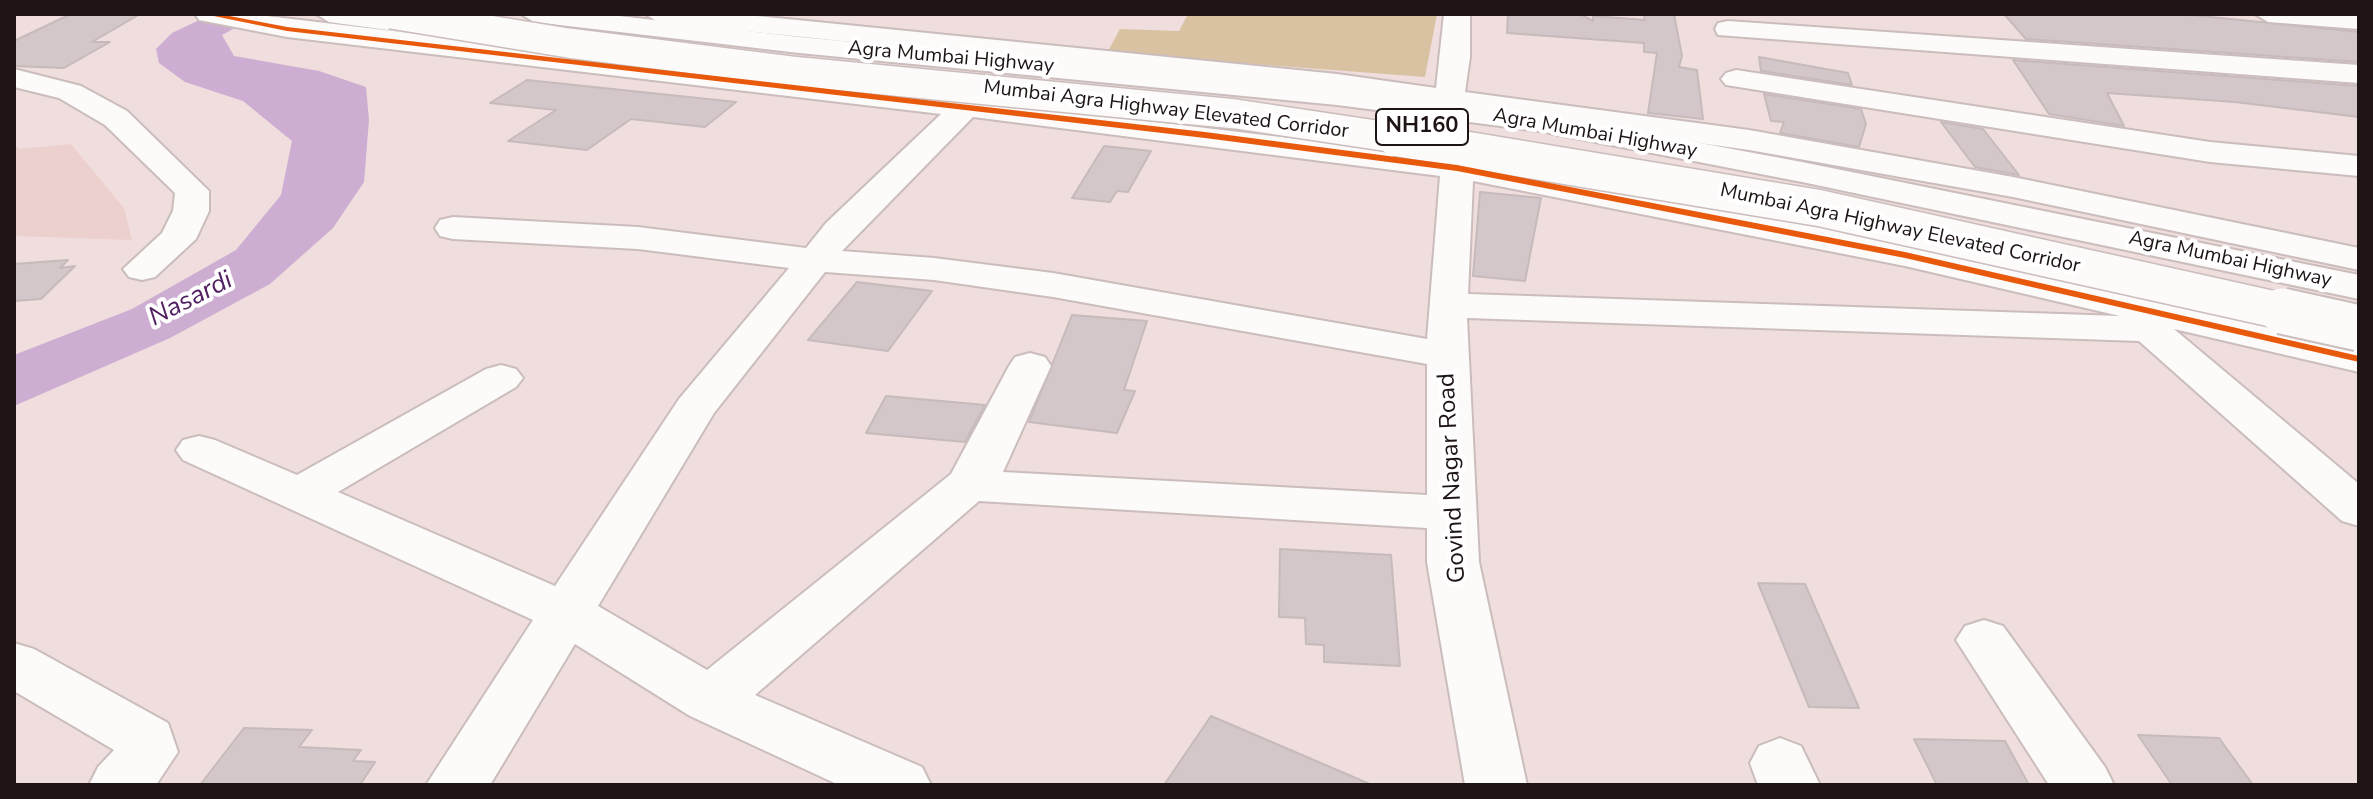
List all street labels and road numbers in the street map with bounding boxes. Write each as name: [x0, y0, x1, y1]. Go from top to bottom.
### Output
street label: Agra Mumbai Highway: [847, 37, 1055, 79]
street label: Mumbai Agra Highway Elevated Corridor: [982, 76, 1350, 144]
street label: Agra Mumbai Highway: [1491, 104, 1699, 164]
road number: NH160: [1376, 109, 1468, 145]
street label: Mumbai Agra Highway Elevated Corridor: [1718, 179, 2082, 279]
street label: Agra Mumbai Highway: [2126, 227, 2334, 293]
street label: Govind Nagar Road: [1433, 372, 1473, 584]

